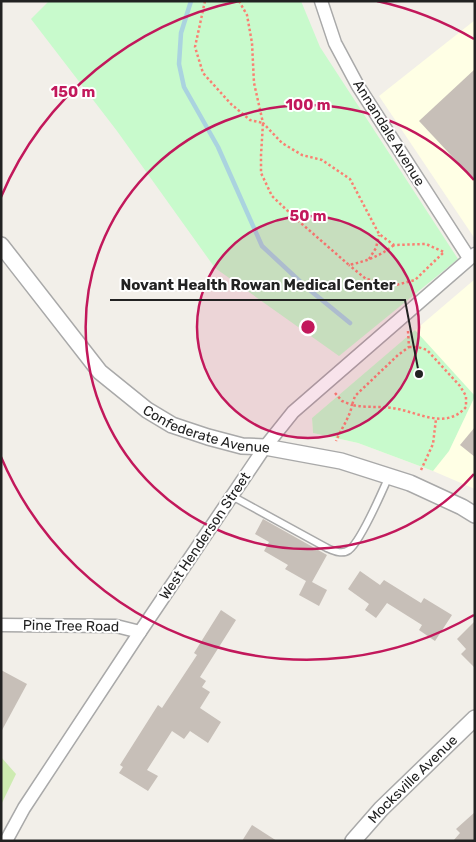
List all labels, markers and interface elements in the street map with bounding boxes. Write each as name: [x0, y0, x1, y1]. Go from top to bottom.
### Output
street label: Annandale Avenue: [349, 77, 429, 189]
text: 150 m: [51, 83, 95, 101]
text: 100 m: [286, 96, 330, 114]
text: 50 m: [290, 207, 326, 225]
callout: Novant Health Rowan Medical Center: [110, 270, 405, 300]
text: Novant Health Rowan Medical Center: [120, 276, 396, 294]
centre of rings: [299, 318, 317, 336]
street label: Confederate Avenue: [140, 401, 272, 456]
street label: West Henderson Street: [156, 469, 254, 603]
street label: Pine Tree Road: [23, 617, 119, 635]
street label: Mocksville Avenue: [364, 731, 461, 827]

